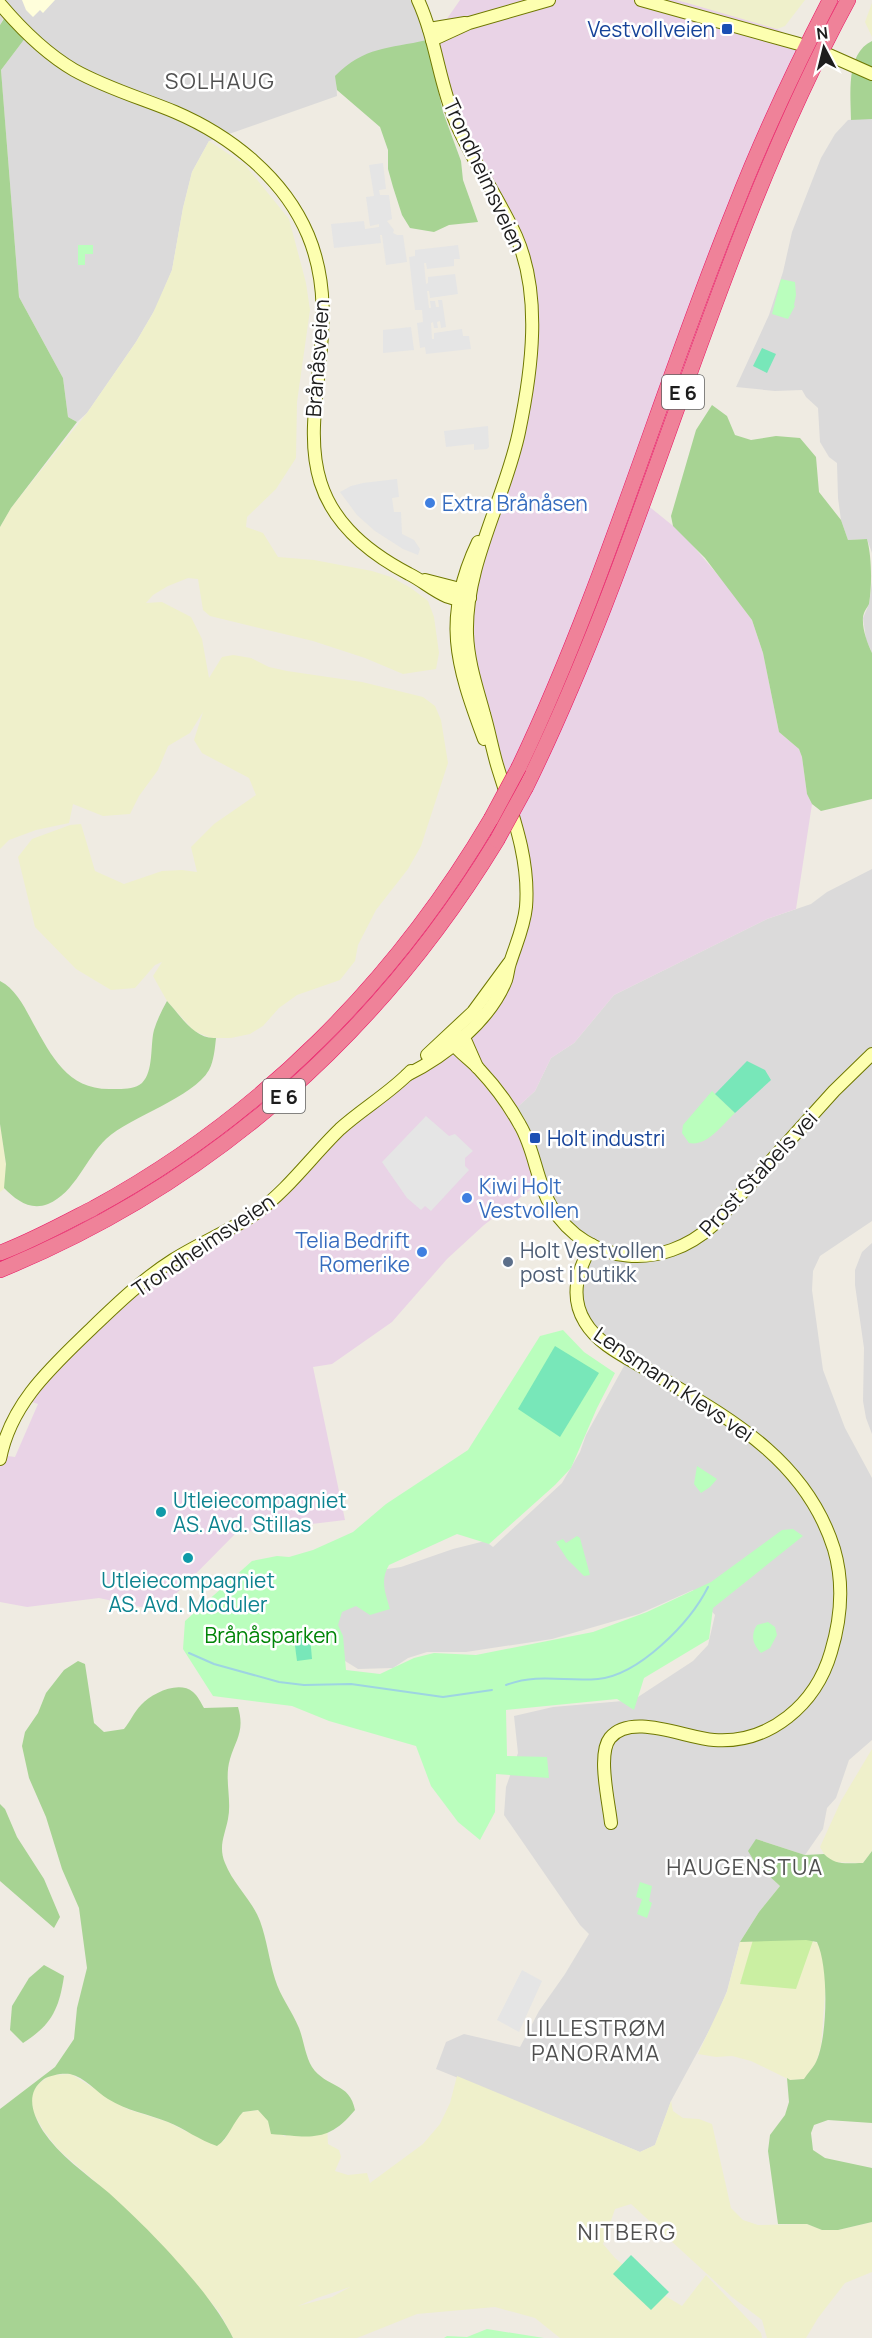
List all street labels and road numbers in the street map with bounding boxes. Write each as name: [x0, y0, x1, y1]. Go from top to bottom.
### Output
street label: Trondheimsveien: [437, 94, 533, 256]
street label: Brånåsveien: [299, 298, 335, 418]
road number: E 6: [662, 375, 704, 409]
road number: E 6: [263, 1079, 305, 1113]
street label: Prost Stabels vei: [693, 1104, 823, 1242]
street label: Trondheimsveien: [126, 1187, 280, 1303]
street label: Lensmann Klevs vei: [589, 1320, 759, 1448]

